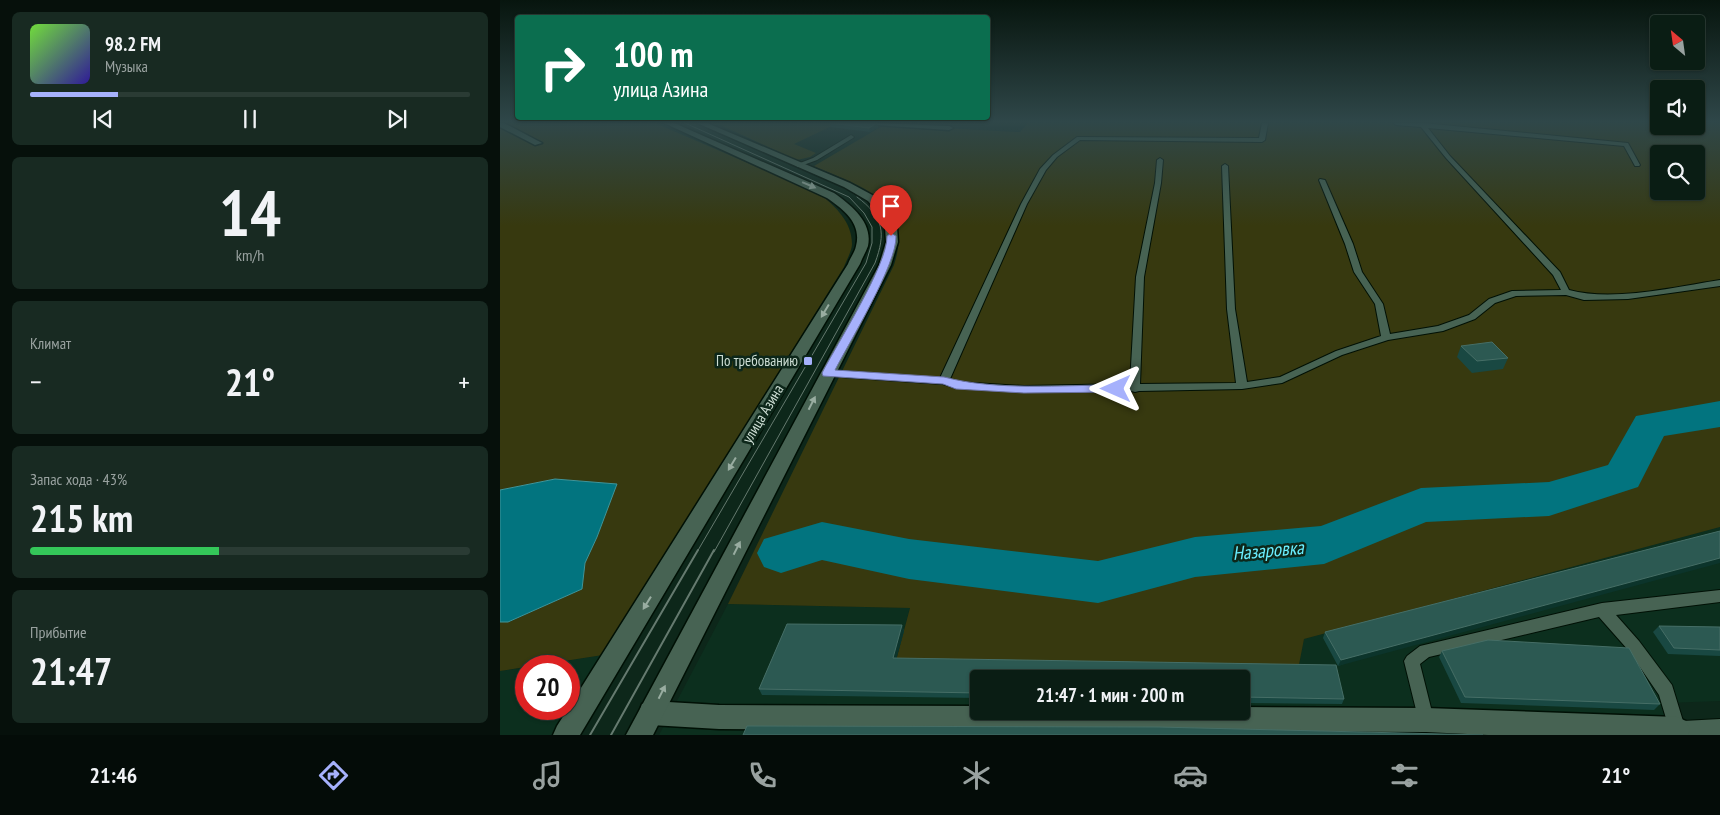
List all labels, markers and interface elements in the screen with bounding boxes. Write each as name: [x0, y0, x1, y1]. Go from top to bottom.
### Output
north arrow: [1650, 15, 1705, 70]
map controls: [1650, 15, 1705, 200]
text: 100 m: [613, 31, 694, 77]
text: 98.2 FM: [105, 32, 161, 56]
icon: right: [530, 35, 595, 100]
text: Музыка: [105, 56, 148, 76]
text: улица Азина: [613, 75, 708, 103]
button: sound: [1650, 80, 1705, 135]
icon: previous: [89, 105, 117, 133]
icon: pause: [236, 105, 264, 133]
icon: next: [383, 105, 411, 133]
button: search: [1650, 145, 1705, 200]
text: 14: [219, 170, 281, 254]
one-way arrow: [802, 182, 816, 190]
pin: [870, 185, 912, 236]
icon: arrive: [877, 192, 905, 220]
text: km/h: [236, 245, 264, 265]
one-way arrow: [821, 304, 830, 317]
text: Климат: [30, 333, 71, 353]
place label: По требованию: [716, 351, 798, 370]
marker: По требованию: [802, 355, 814, 367]
text: 21°: [225, 357, 275, 406]
position arrow: [1089, 362, 1141, 414]
text: −: [30, 363, 42, 400]
text: +: [458, 363, 470, 400]
street label: улица Азина: [738, 381, 787, 446]
one-way arrow: [808, 396, 816, 411]
one-way arrow: [727, 458, 736, 471]
text: Запас хода · 43%: [30, 469, 127, 489]
text: 215 km: [30, 493, 133, 542]
water label: Назаровка: [1232, 535, 1306, 565]
one-way arrow: [733, 540, 741, 555]
one-way arrow: [642, 596, 651, 609]
text: Прибытие: [30, 622, 87, 642]
text: 21:47: [30, 646, 112, 695]
speed limit sign: 20: [515, 655, 580, 720]
text: 21:47 · 1 мин · 200 m: [1036, 683, 1184, 707]
one-way arrow: [658, 685, 666, 699]
icon: directions: [316, 758, 351, 793]
icon: music: [530, 758, 565, 793]
icon: phone: [745, 758, 780, 793]
icon: climate: [959, 758, 994, 793]
icon: car: [1173, 758, 1208, 793]
icon: filters: [1387, 758, 1422, 793]
text: 21:46: [90, 761, 137, 789]
text: 21°: [1601, 761, 1630, 789]

